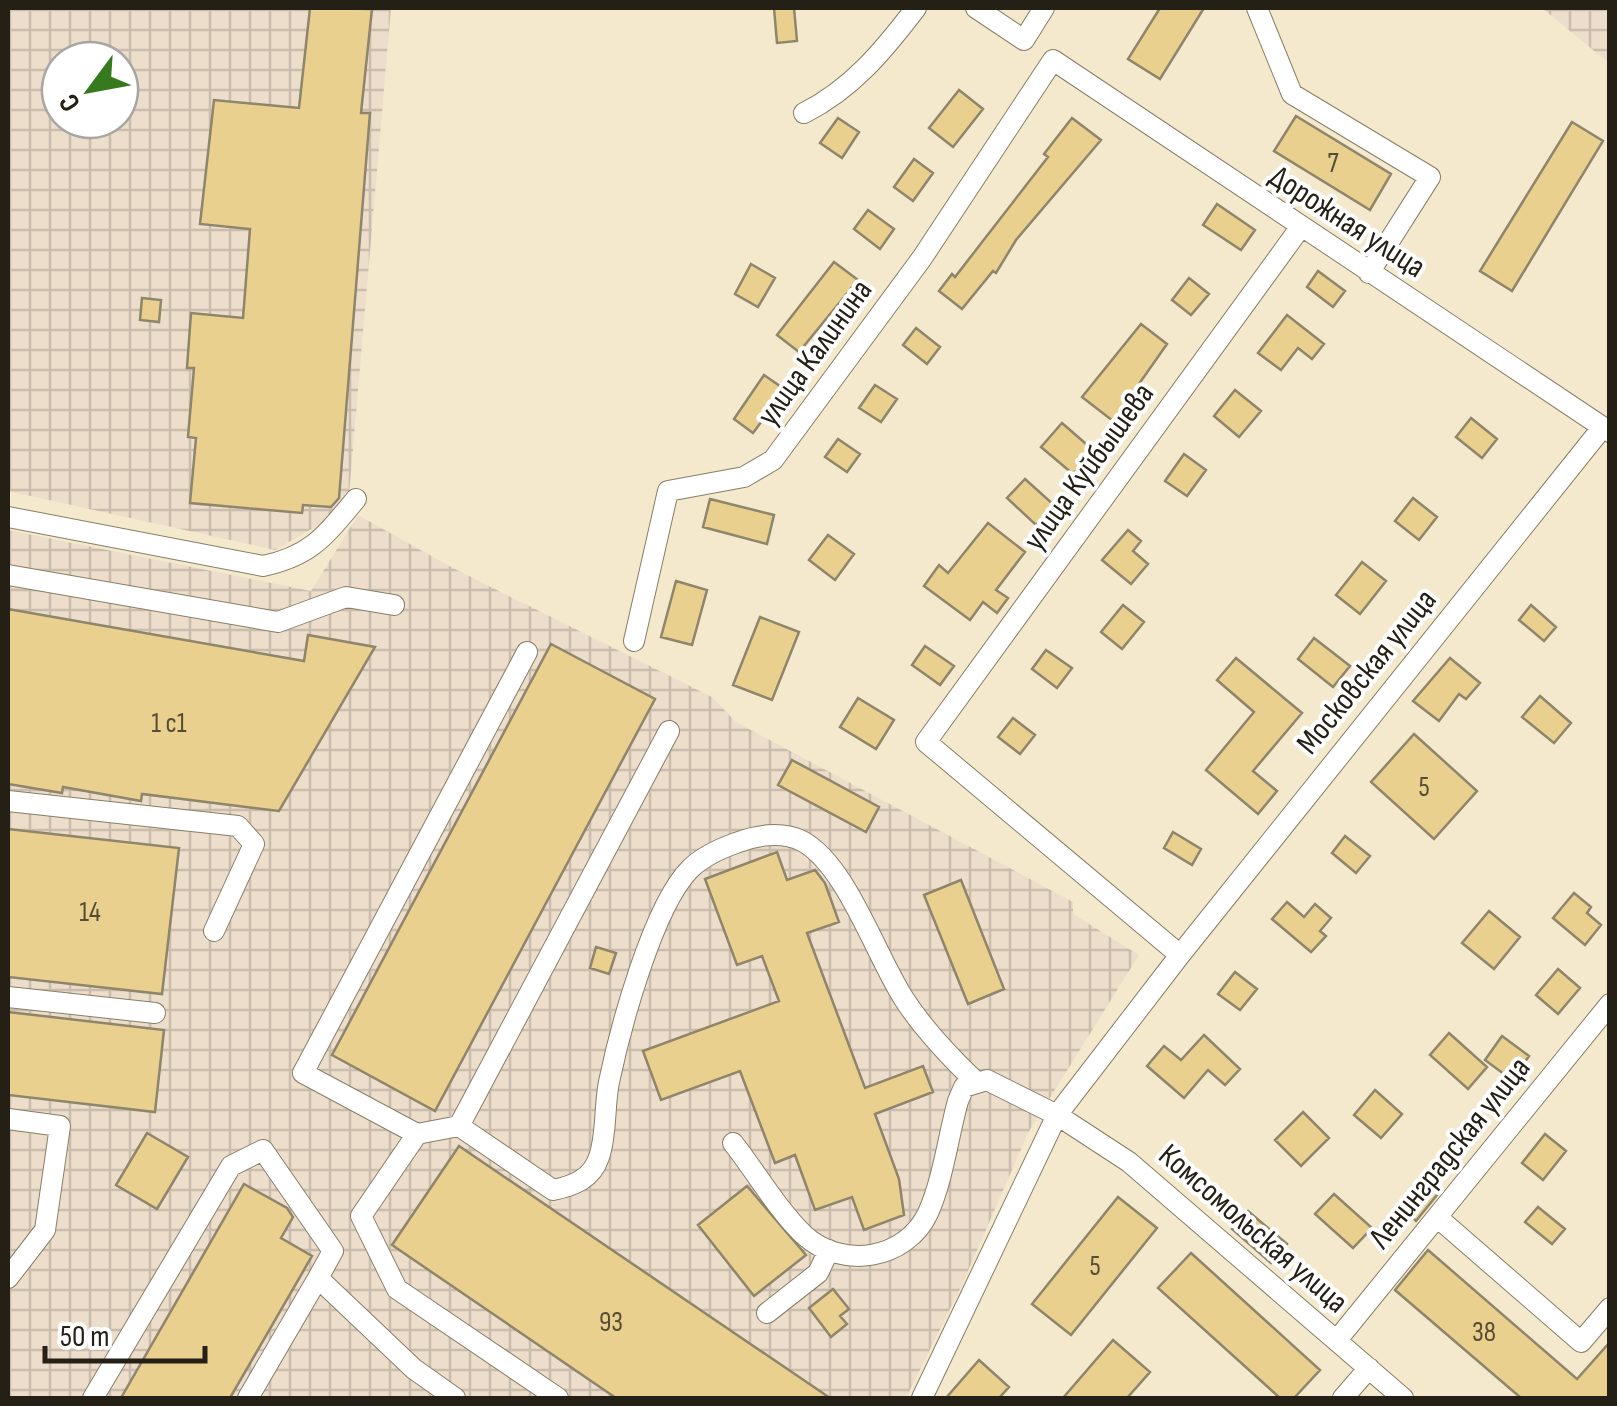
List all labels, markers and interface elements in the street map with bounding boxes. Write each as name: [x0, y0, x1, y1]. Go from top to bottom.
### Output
north arrow: [40, 40, 140, 140]
text: С: [52, 88, 88, 117]
house number: 7: [1327, 147, 1339, 180]
street label: Дорожная улица: [1262, 157, 1432, 287]
street label: улица Калинина: [749, 272, 881, 434]
street label: улица Куйбышева: [1015, 376, 1163, 558]
street label: Московская улица: [1289, 582, 1445, 762]
house number: 1 с1: [151, 707, 187, 740]
house number: 5: [1418, 771, 1430, 804]
house number: 14: [79, 896, 101, 929]
street label: Ленинградская улица: [1360, 1050, 1539, 1257]
street label: Комсомольская улица: [1150, 1136, 1356, 1322]
house number: 5: [1089, 1250, 1101, 1283]
scale bar: [45, 1301, 205, 1363]
house number: 93: [599, 1306, 623, 1339]
house number: 38: [1472, 1316, 1496, 1349]
text: 50 m: [60, 1319, 109, 1355]

